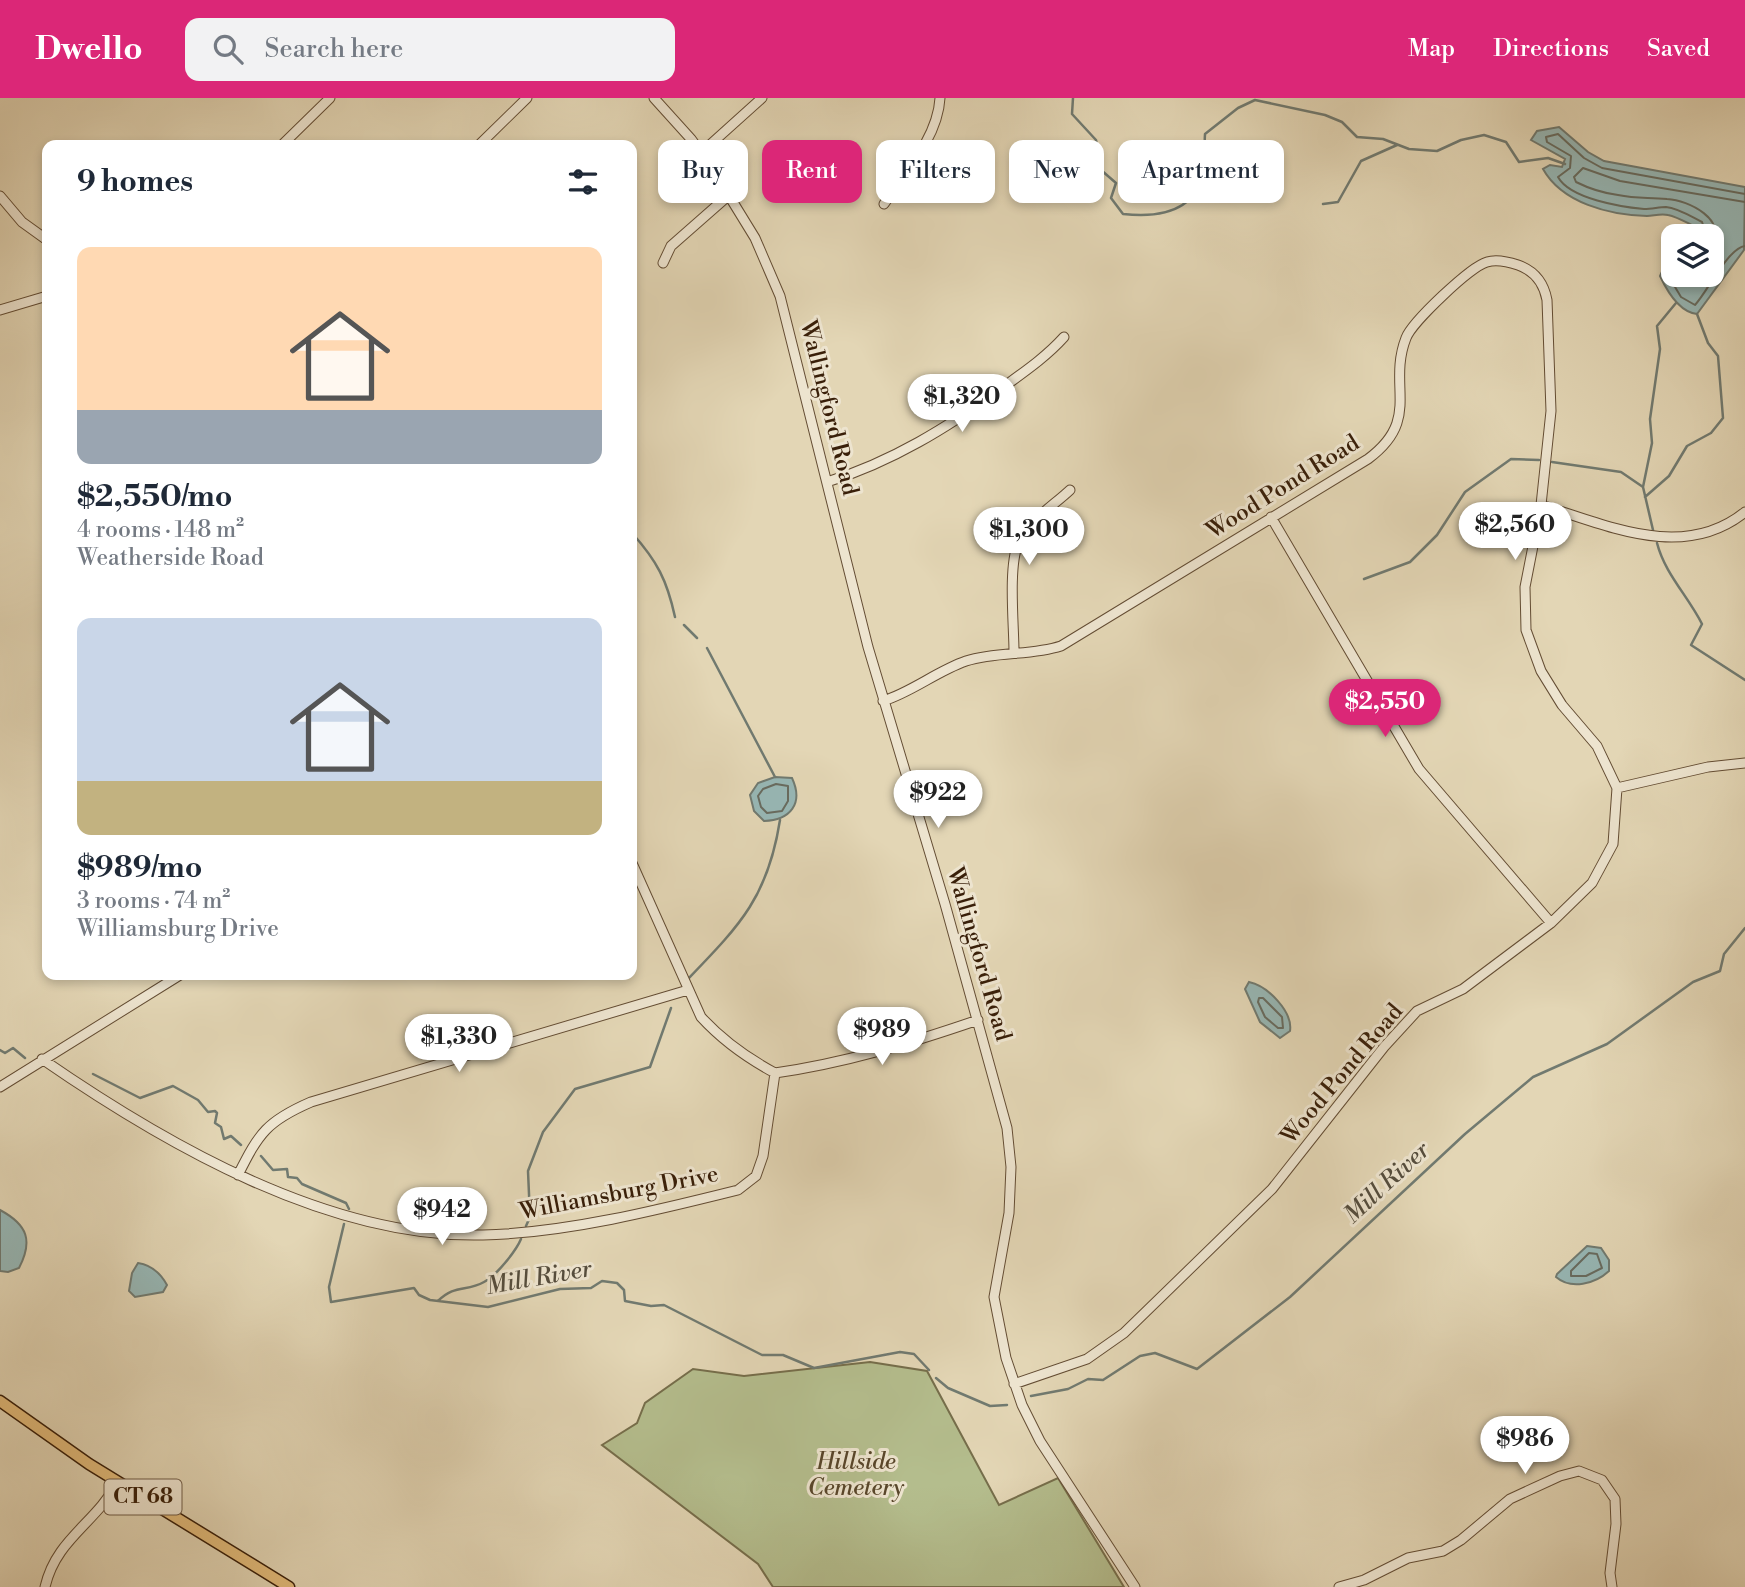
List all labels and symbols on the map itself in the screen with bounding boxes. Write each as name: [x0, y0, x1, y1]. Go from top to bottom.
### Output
street label: Wallingford Road: [793, 317, 864, 498]
pin: $1,320: [905, 374, 1019, 434]
street label: Wood Pond Road: [1201, 429, 1365, 546]
pin: $2,560: [1458, 503, 1572, 562]
pin: $1,300: [972, 508, 1086, 567]
pin: $2,550: [1328, 680, 1442, 739]
pin: $922: [897, 770, 979, 830]
street label: Wallingford Road: [941, 863, 1017, 1044]
street label: Wood Pond Road: [1274, 998, 1409, 1151]
pin: $989: [841, 1007, 923, 1067]
pin: $1,330: [402, 1014, 516, 1074]
water label: Mill River: [1338, 1135, 1437, 1230]
street label: Williamsburg Drive: [516, 1160, 721, 1226]
pin: $942: [401, 1188, 483, 1247]
water label: Mill River: [484, 1254, 595, 1302]
pin: $986: [1484, 1416, 1566, 1476]
park label: Hillside Cemetery: [808, 1448, 905, 1502]
road number: CT 68: [104, 1480, 182, 1514]

